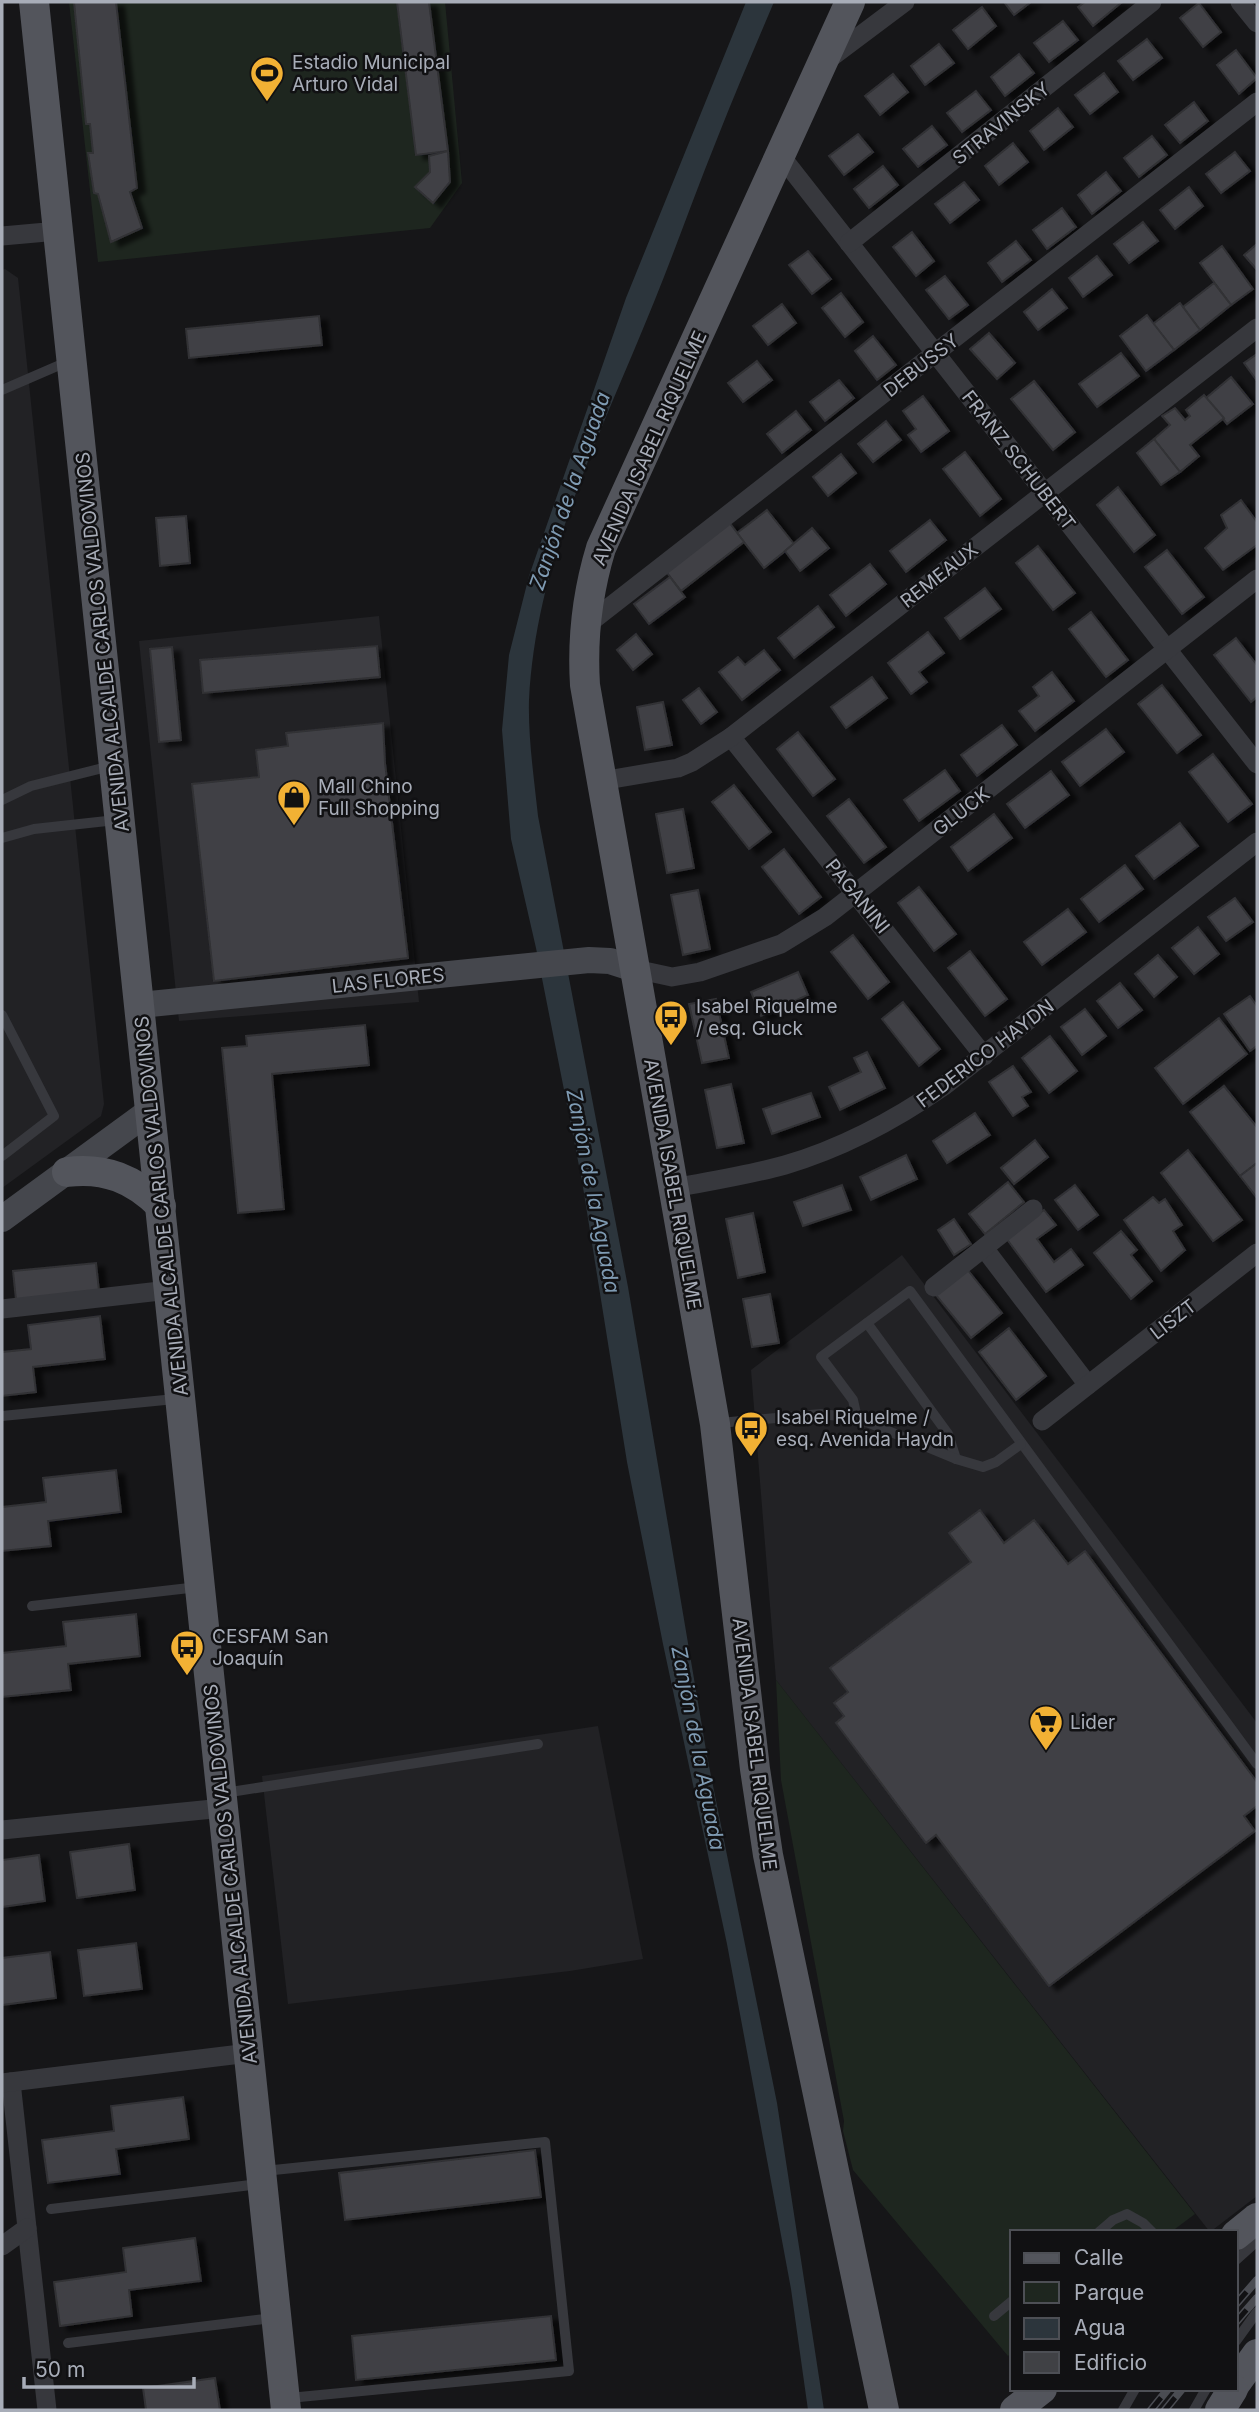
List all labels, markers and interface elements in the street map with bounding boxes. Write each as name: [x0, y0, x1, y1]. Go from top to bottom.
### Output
place label: Estadio Municipal Arturo Vidal: [292, 51, 450, 96]
sports icon: Estadio Municipal Arturo Vidal: [248, 54, 286, 103]
street label: STRAVINSKY: [948, 77, 1055, 170]
street label: AVENIDA ISABEL RIQUELME: [587, 327, 712, 569]
street label: DEBUSSY: [879, 329, 964, 402]
street label: FRANZ SCHUBERT: [957, 386, 1080, 535]
water label: Zanjón de la Aguada: [524, 388, 615, 593]
street label: AVENIDA ALCALDE CARLOS VALDOVINOS: [71, 451, 134, 833]
street label: REMEAUX: [896, 538, 983, 613]
place label: Mall Chino Full Shopping: [318, 775, 440, 820]
shop icon: Mall Chino Full Shopping: [275, 778, 313, 827]
street label: GLUCK: [928, 782, 994, 841]
street label: PAGANINI: [821, 855, 895, 938]
street label: LAS FLORES: [331, 963, 446, 998]
street label: FEDERICO HAYDN: [912, 994, 1058, 1112]
place label: Isabel Riquelme / esq. Gluck: [696, 995, 838, 1040]
bus stop icon: Isabel Riquelme / esq. Gluck: [652, 998, 690, 1047]
street label: AVENIDA ALCALDE CARLOS VALDOVINOS: [130, 1015, 193, 1397]
street label: AVENIDA ISABEL RIQUELME: [639, 1057, 706, 1311]
water label: Zanjón de la Aguada: [561, 1087, 626, 1295]
street label: LISZT: [1146, 1294, 1201, 1345]
place label: Isabel Riquelme / esq. Avenida Haydn: [776, 1406, 954, 1451]
bus stop icon: Isabel Riquelme / esq. Avenida Haydn: [732, 1409, 770, 1458]
street label: AVENIDA ISABEL RIQUELME: [728, 1616, 781, 1872]
place label: CESFAM San Joaquín: [212, 1625, 329, 1670]
bus stop icon: CESFAM San Joaquín: [168, 1628, 206, 1677]
water label: Zanjón de la Aguada: [666, 1644, 731, 1852]
street label: AVENIDA ALCALDE CARLOS VALDOVINOS: [199, 1683, 262, 2065]
supermarket icon: Lider: [1027, 1703, 1065, 1752]
place label: Lider: [1070, 1711, 1115, 1734]
legend: [1010, 2230, 1238, 2391]
text: Calle: [1074, 2245, 1124, 2270]
text: Parque: [1074, 2280, 1144, 2305]
text: Agua: [1074, 2315, 1126, 2340]
scale bar: [24, 2346, 194, 2390]
text: Edificio: [1074, 2350, 1147, 2375]
text: 50 m: [35, 2357, 85, 2382]

